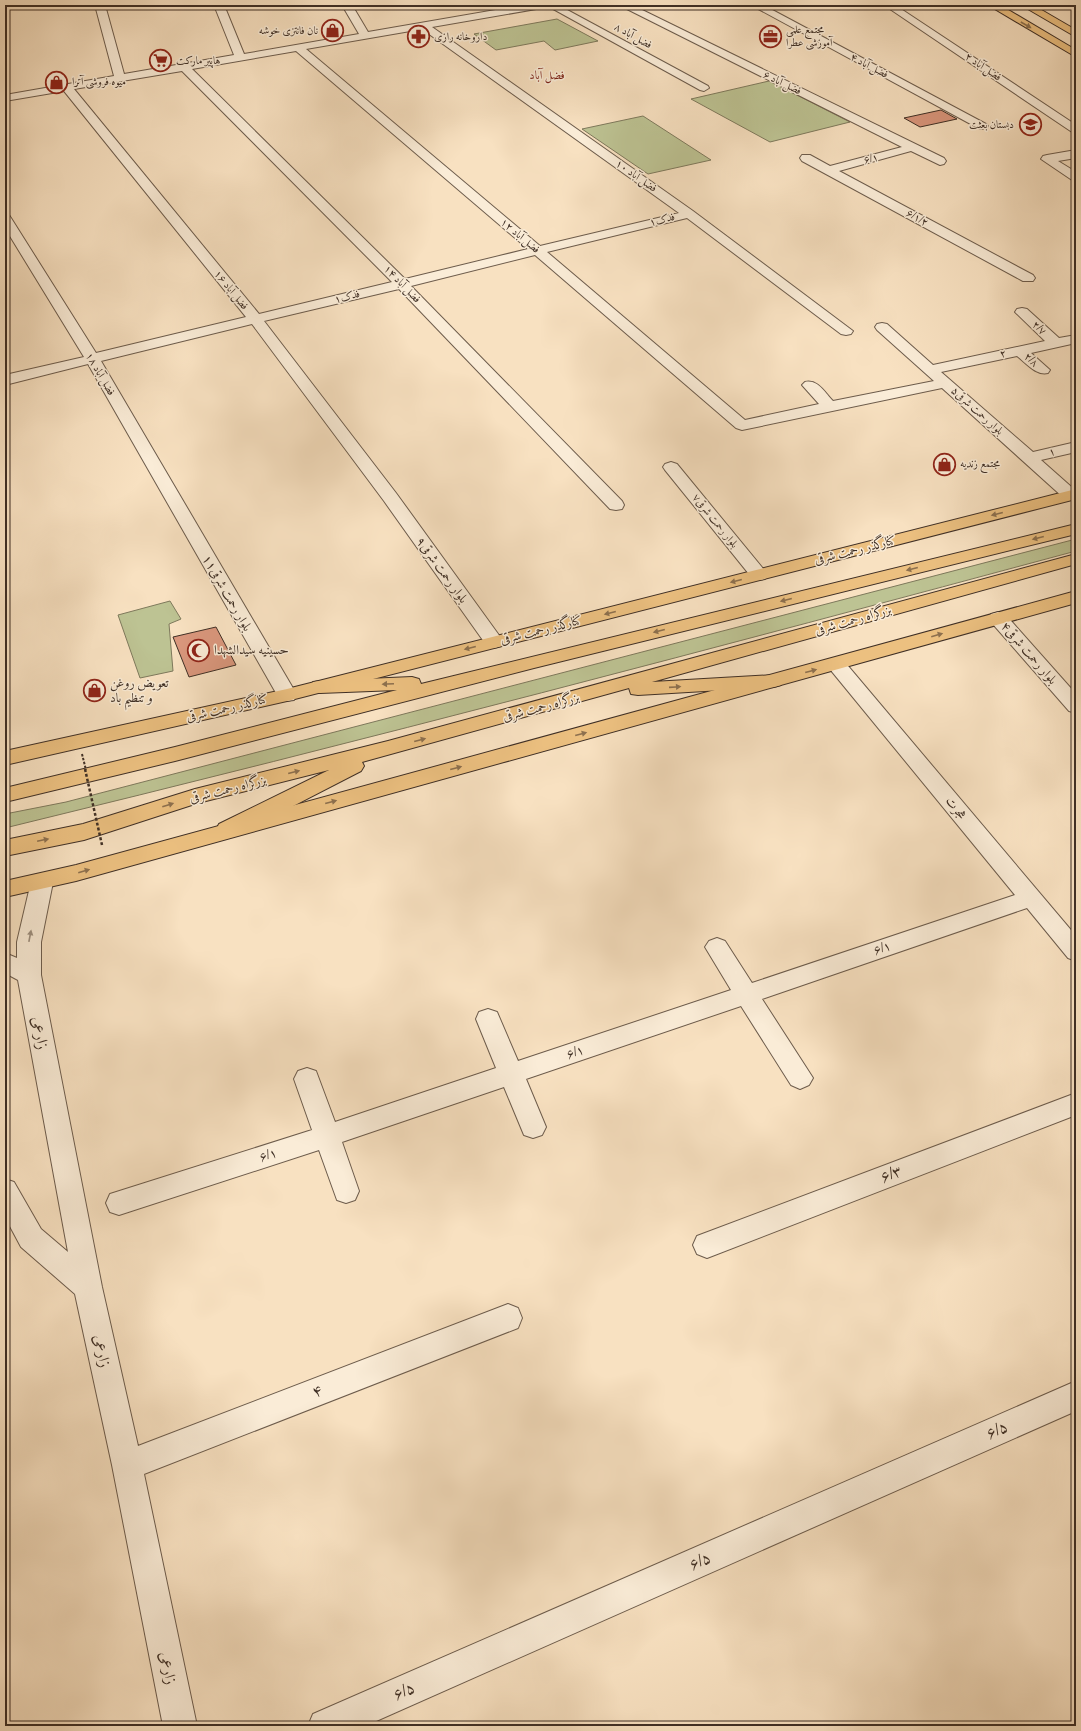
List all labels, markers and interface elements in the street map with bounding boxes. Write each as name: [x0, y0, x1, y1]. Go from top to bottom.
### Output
shop icon: نان فانتزی خوشه: [320, 18, 346, 44]
street label: فضل آباد ۸: [611, 19, 655, 53]
one-way arrow: [1020, 21, 1032, 28]
office icon: مجتمع علمی آموزشی عطرا: [757, 23, 783, 49]
place label: مجتمع علمی آموزشی عطرا: [786, 23, 834, 50]
place label: نان فانتزی خوشه: [259, 24, 318, 38]
pharmacy icon: داروخانه رازی: [406, 24, 432, 50]
place label: داروخانه رازی: [434, 30, 487, 44]
supermarket icon: هاپیر مارکت: [148, 48, 174, 74]
street label: فضل آباد ۴: [847, 49, 891, 83]
street label: فضل آباد ۲: [961, 49, 1005, 85]
place label: هاپیر مارکت: [176, 54, 220, 68]
district label: فضل آباد: [529, 67, 565, 84]
street label: فضل آباد ۶: [760, 67, 804, 99]
shop icon: میوه فروشی آترا: [44, 69, 70, 95]
place label: میوه فروشی آترا: [72, 74, 126, 89]
school or university icon: دبستان بعثت: [1017, 112, 1043, 138]
place label: دبستان بعثت: [969, 118, 1014, 132]
street label: ۶/۱: [862, 150, 880, 168]
street label: فضل آباد ۱۰: [612, 156, 660, 196]
street label: ۶/۱/۲: [903, 206, 931, 230]
street label: فدک۱: [648, 210, 676, 230]
street label: فضل آباد ۱۲: [497, 215, 543, 257]
street label: فضل آباد ۱۴: [380, 261, 424, 307]
street label: فضل آباد ۱۶: [210, 266, 252, 314]
street label: فدک۱: [333, 287, 361, 307]
street label: ۲/۷: [1029, 318, 1049, 338]
street label: ۲: [998, 346, 1008, 362]
street label: فضل آباد ۱۸: [81, 349, 119, 399]
street label: ۲/۸: [1021, 350, 1041, 370]
street label: ۵بلوار رحمت شرقی: [948, 384, 1006, 438]
street label: ۱: [1047, 444, 1057, 460]
shop icon: مجتمع زندیه: [931, 451, 957, 477]
place label: مجتمع زندیه: [960, 457, 1000, 473]
street label: بلوار رحمت شرقی۷: [689, 491, 741, 551]
one-way arrow: [991, 511, 1003, 517]
street label: کنارگذر رحمت شرقی: [812, 530, 897, 568]
street label: بلوار رحمت شرقی۹: [413, 534, 471, 606]
one-way arrow: [1032, 536, 1044, 542]
street label: بلوار رحمت شرقی۱۱: [199, 552, 255, 634]
one-way arrow: [906, 567, 918, 573]
one-way arrow: [730, 578, 742, 584]
one-way arrow: [779, 598, 792, 604]
street label: بزرگراه رحمت شرقی: [813, 600, 894, 639]
street label: کنارگذر رحمت شرقی: [498, 610, 583, 648]
one-way arrow: [604, 610, 616, 616]
street label: بلوار رحمت شرقی۴: [997, 618, 1061, 688]
one-way arrow: [653, 628, 665, 634]
one-way arrow: [930, 632, 943, 638]
mosque icon: حسینیه سیدالشهدا: [186, 637, 212, 663]
place label: حسینیه سیدالشهدا: [214, 642, 289, 658]
one-way arrow: [464, 646, 476, 652]
one-way arrow: [806, 668, 818, 674]
place label: تعویض روغن و تنظیم باد: [110, 675, 169, 711]
shop icon: تعویض روغن و تنظیم باد: [82, 677, 108, 703]
one-way arrow: [381, 681, 394, 687]
one-way arrow: [669, 684, 681, 691]
street label: بزرگراه رحمت شرقی: [501, 688, 582, 725]
street label: کنارگذر رحمت شرقی: [184, 689, 269, 725]
one-way arrow: [576, 731, 588, 737]
one-way arrow: [414, 737, 426, 743]
one-way arrow: [450, 765, 462, 771]
one-way arrow: [288, 769, 300, 775]
street label: بزرگراه رحمت شرقی: [188, 771, 269, 806]
street label: هجرت: [942, 793, 970, 823]
one-way arrow: [325, 799, 337, 805]
one-way arrow: [163, 802, 175, 808]
one-way arrow: [37, 837, 49, 843]
one-way arrow: [78, 868, 90, 874]
one-way arrow: [28, 930, 34, 942]
street label: ۶/۱: [871, 938, 893, 958]
street label: زارعی: [27, 1015, 53, 1051]
street label: ۶/۱: [564, 1042, 586, 1062]
street label: ۶/۱: [257, 1145, 279, 1165]
street label: ۶/۳: [877, 1161, 905, 1187]
street label: زارعی: [89, 1333, 115, 1369]
street label: ۴: [309, 1380, 325, 1402]
street label: ۶/۵: [983, 1416, 1011, 1444]
street label: ۶/۵: [686, 1547, 714, 1575]
street label: زارعی: [155, 1650, 181, 1686]
street label: ۶/۵: [390, 1677, 418, 1705]

